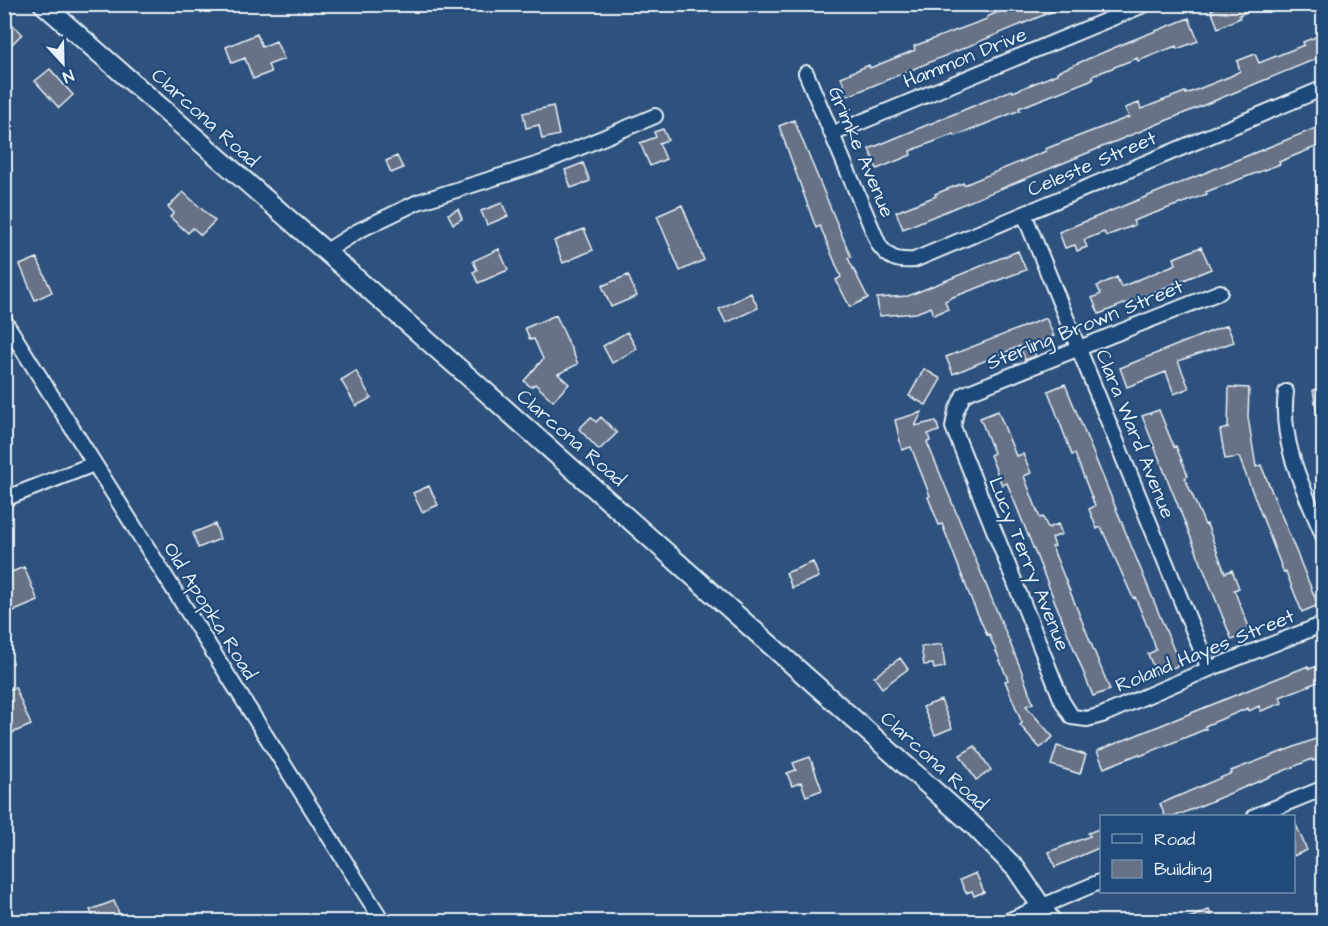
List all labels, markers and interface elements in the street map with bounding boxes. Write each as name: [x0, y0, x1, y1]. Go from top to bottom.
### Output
street label: Hammon Drive: [899, 20, 1031, 95]
north arrow: [33, 33, 93, 93]
street label: Clarcona Road: [145, 62, 265, 174]
text: N: [59, 64, 77, 88]
street label: Grimke Avenue: [821, 82, 901, 222]
street label: Celeste Street: [1023, 124, 1161, 204]
street label: Sterling Brown Street: [983, 273, 1188, 378]
street label: Clara Ward Avenue: [1088, 345, 1182, 523]
street label: Clarcona Road: [510, 383, 632, 493]
street label: Lucy Terry Avenue: [980, 473, 1077, 656]
street label: Old Apopka Road: [156, 537, 264, 685]
street label: Roland Hayes Street: [1111, 602, 1299, 701]
street label: Clarcona Road: [874, 705, 994, 817]
legend: [1100, 815, 1295, 893]
text: Road: [1154, 827, 1195, 852]
text: Building: [1154, 857, 1212, 883]

